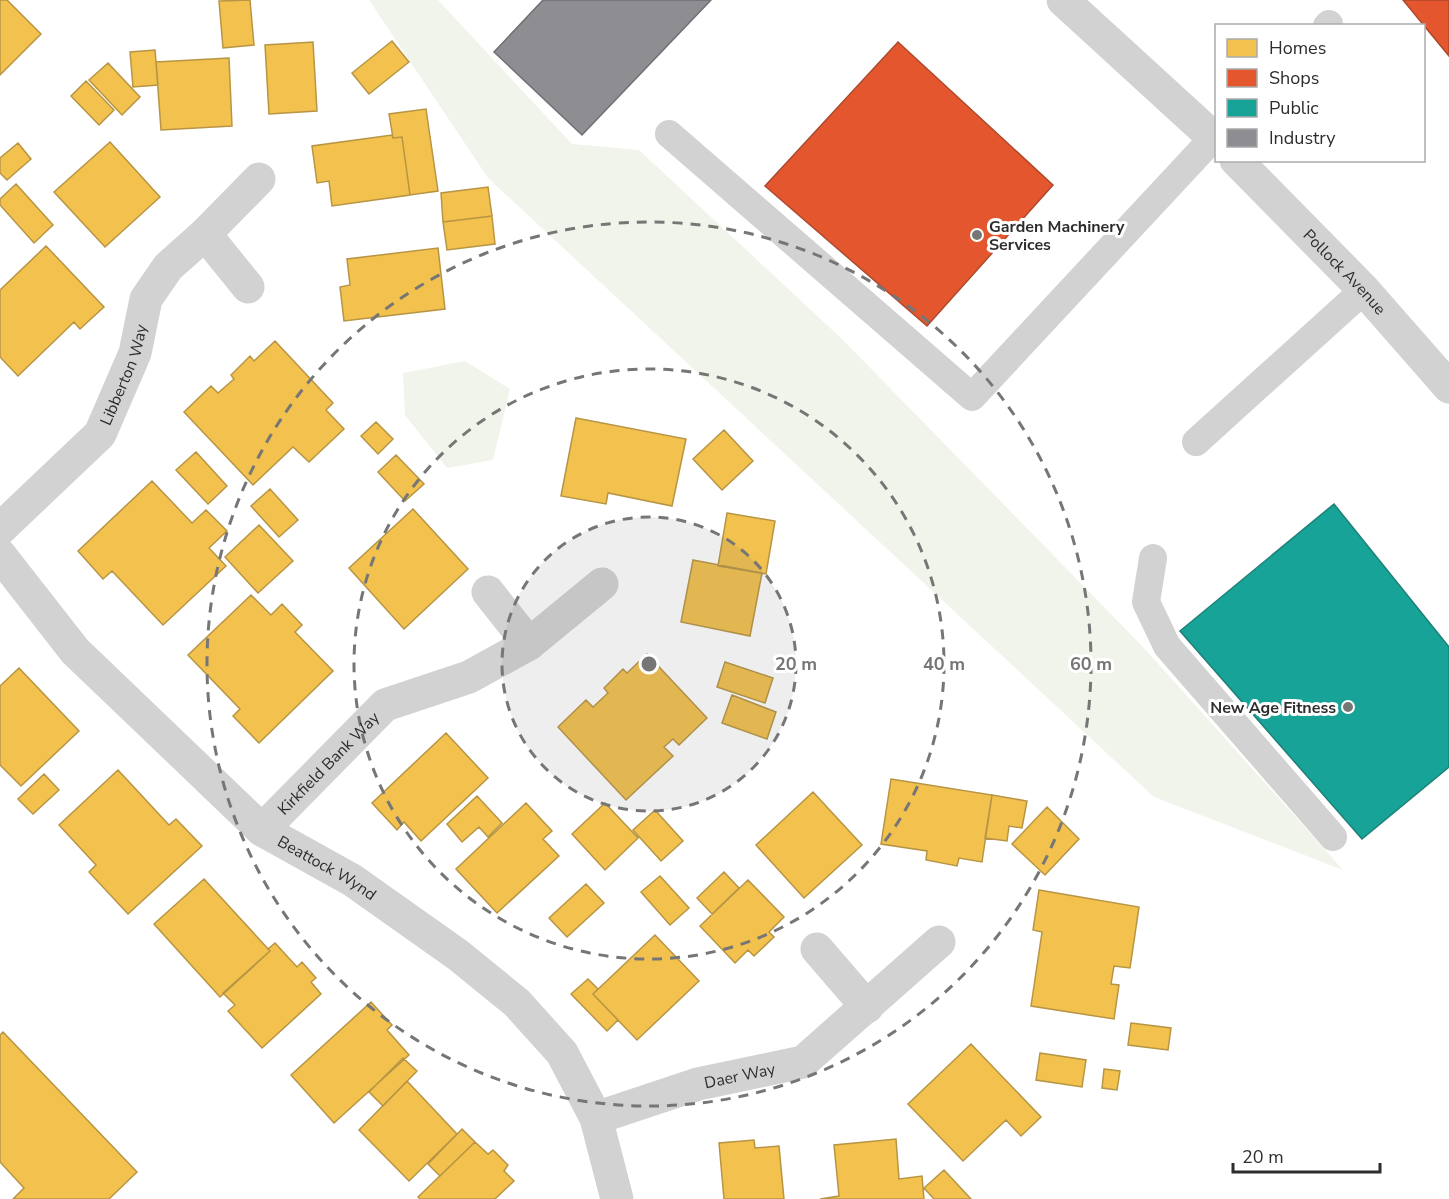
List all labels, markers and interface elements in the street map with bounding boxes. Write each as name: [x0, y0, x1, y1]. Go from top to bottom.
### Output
legend: [1215, 24, 1425, 162]
text: Homes: [1269, 36, 1326, 60]
text: Shops: [1269, 66, 1319, 90]
text: Public: [1269, 96, 1319, 120]
text: Industry: [1269, 126, 1336, 150]
place label: Garden Machinery Services: [989, 216, 1125, 256]
street label: Pollock Avenue: [1298, 225, 1391, 320]
marker: Garden Machinery Services: [970, 228, 984, 242]
street label: Libberton Way: [95, 322, 153, 429]
text: 20 m: [775, 652, 817, 676]
text: 40 m: [923, 652, 965, 676]
text: 60 m: [1070, 652, 1112, 676]
centre of rings: [639, 654, 659, 674]
place label: New Age Fitness: [1210, 697, 1336, 719]
marker: New Age Fitness: [1341, 700, 1355, 714]
street label: Kirkfield Bank Way: [273, 707, 385, 820]
street label: Beattock Wynd: [273, 831, 381, 906]
street label: Daer Way: [702, 1058, 778, 1094]
scale bar: [1233, 1136, 1380, 1174]
text: 20 m: [1242, 1145, 1284, 1169]

